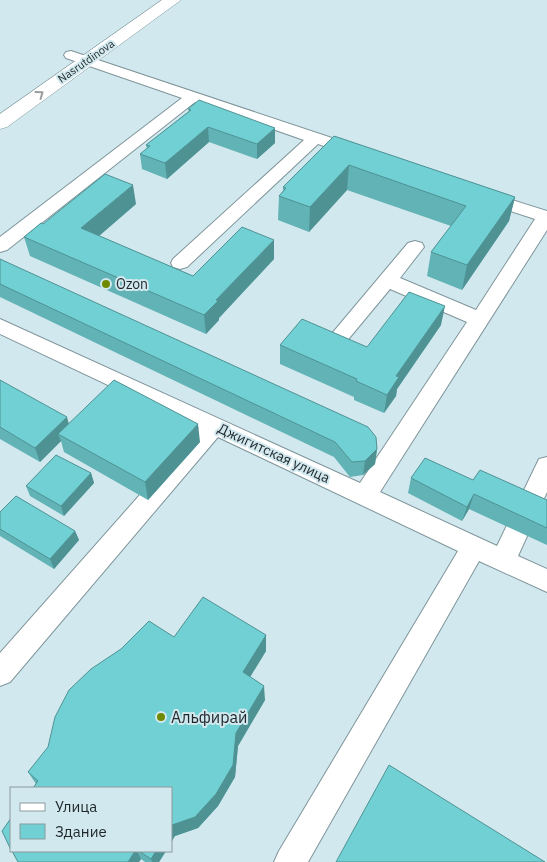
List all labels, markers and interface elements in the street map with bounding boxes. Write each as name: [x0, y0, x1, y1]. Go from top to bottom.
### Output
street label: Nasrutdinova: [55, 36, 117, 86]
one-way arrow: [34, 91, 43, 101]
place label: Ozon: [116, 275, 148, 293]
marker: Ozon: [100, 278, 112, 290]
street label: Джигитская улица: [215, 419, 333, 487]
place label: Альфирай: [171, 707, 248, 727]
marker: Альфирай: [155, 711, 167, 723]
legend: [10, 787, 172, 852]
text: Улица: [55, 797, 97, 816]
text: Здание: [55, 822, 107, 841]

